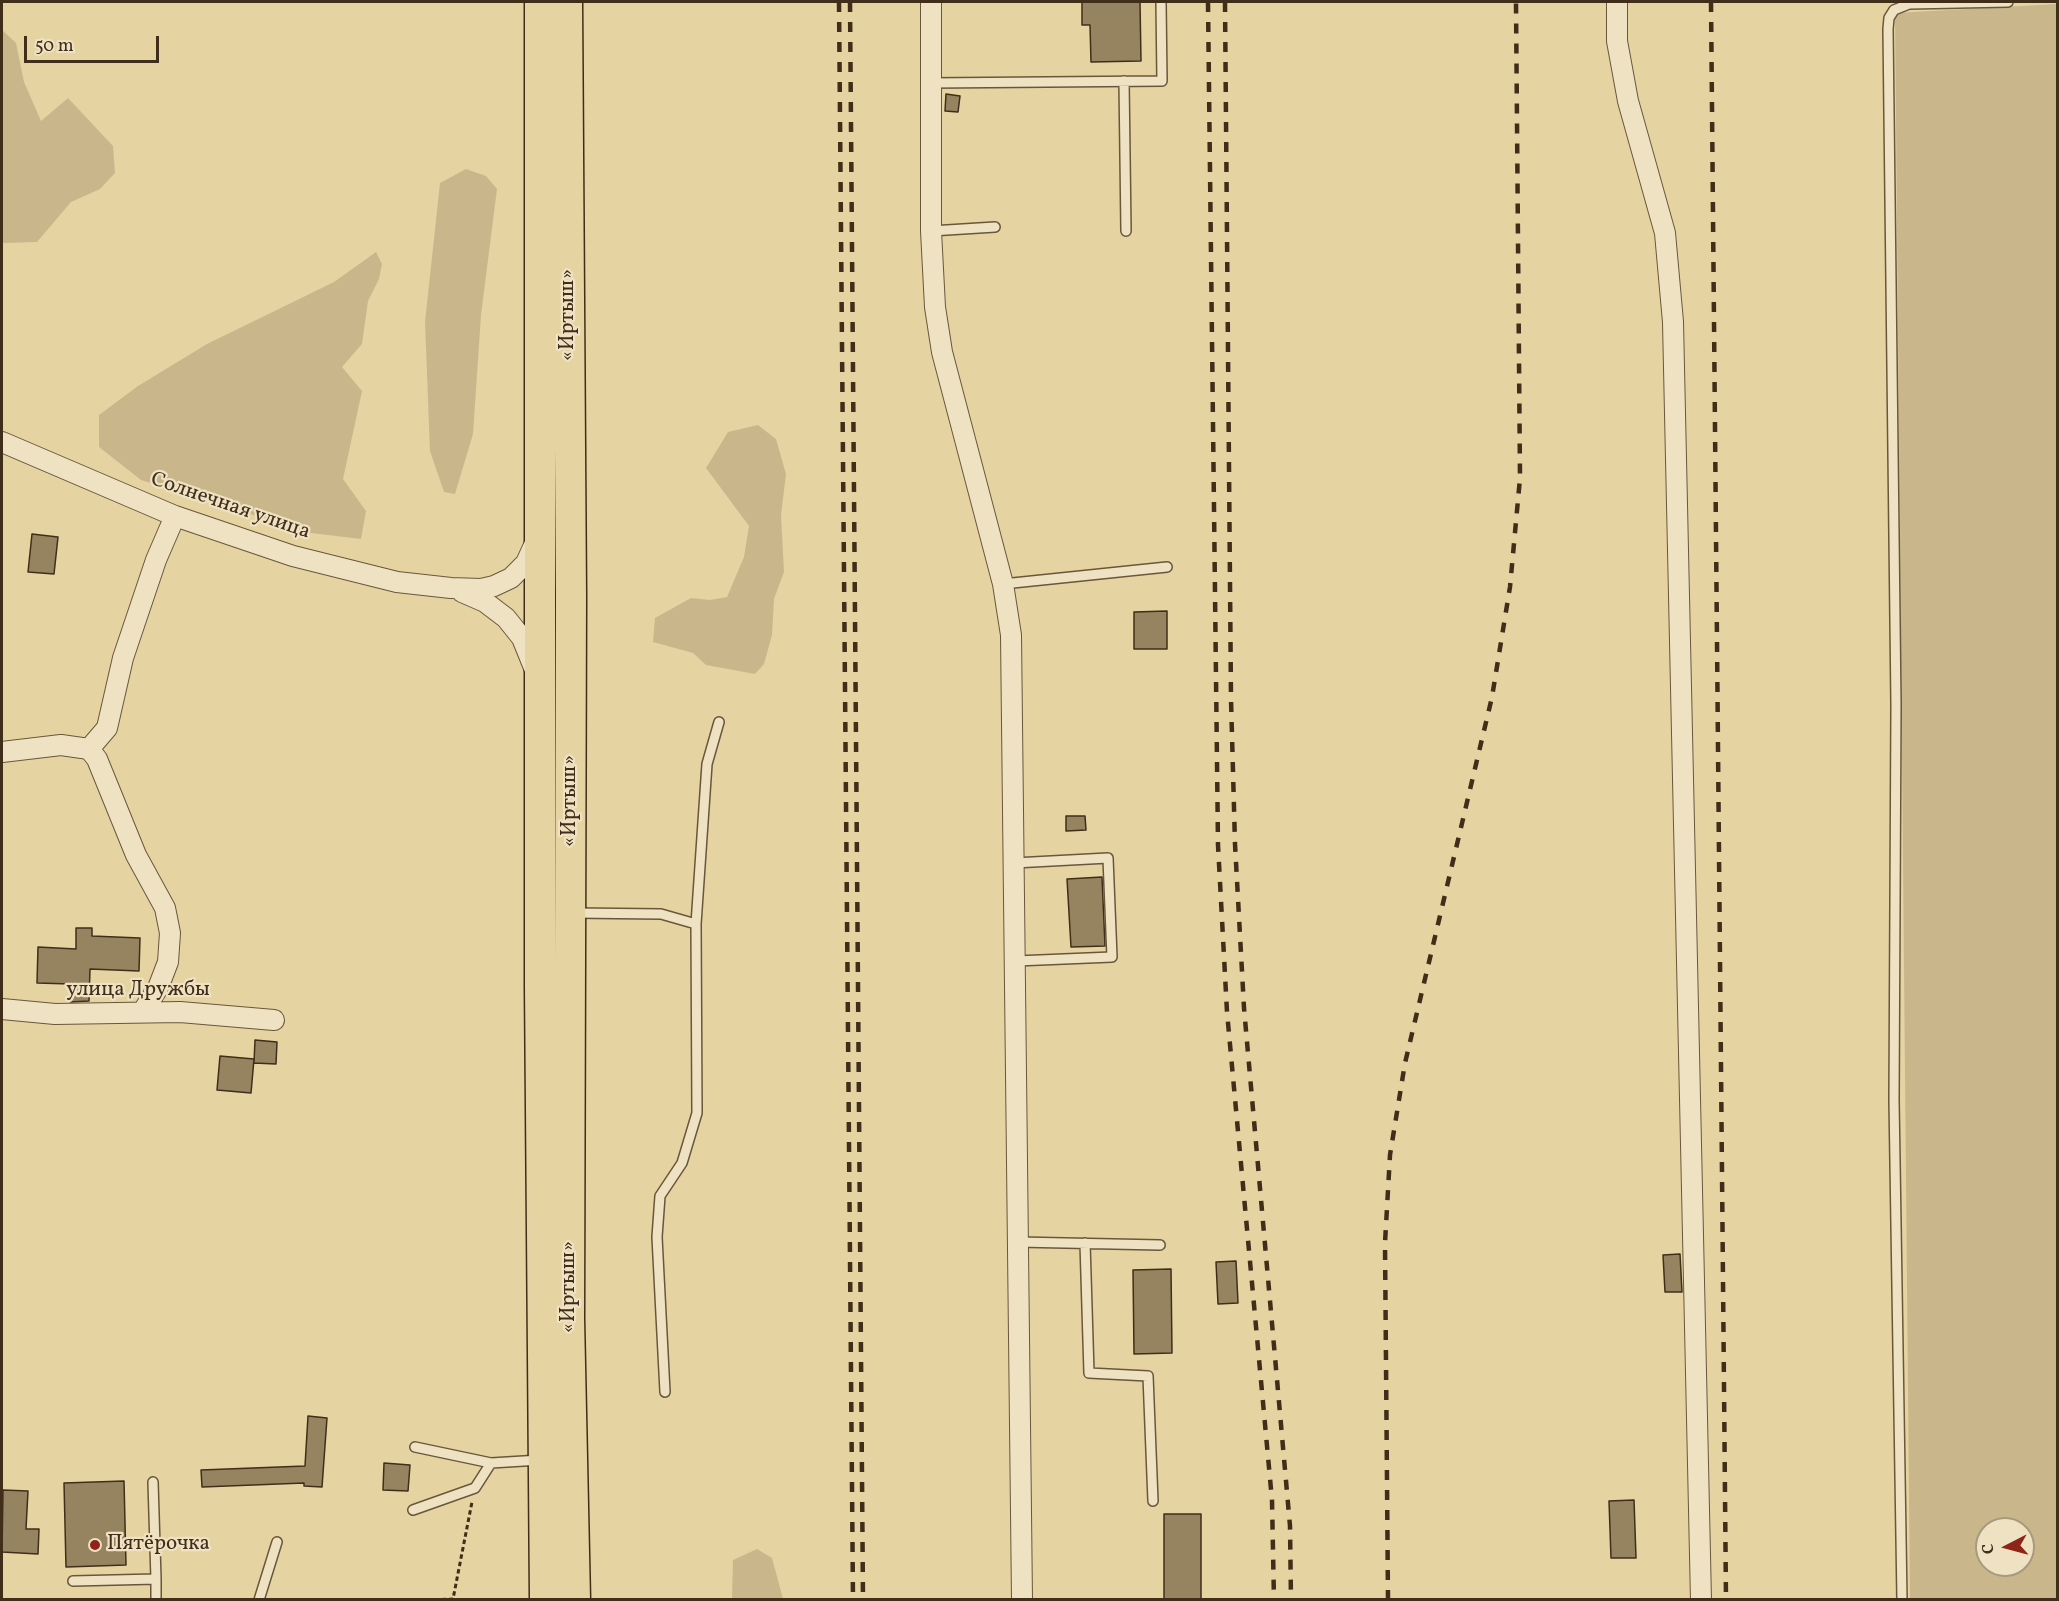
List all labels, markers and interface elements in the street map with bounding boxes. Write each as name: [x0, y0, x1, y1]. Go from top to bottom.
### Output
scale bar: [27, 24, 162, 62]
text: 50 m: [35, 34, 74, 59]
street label: «Иртыш»: [556, 269, 582, 361]
street label: Солнечная улица: [147, 468, 313, 546]
street label: «Иртыш»: [558, 755, 584, 847]
street label: улица Дружбы: [66, 978, 210, 1004]
street label: «Иртыш»: [557, 1241, 583, 1333]
north arrow: [1975, 1517, 2035, 1577]
place label: Пятёрочка: [107, 1532, 210, 1558]
marker: Пятёрочка: [88, 1538, 102, 1552]
text: С: [1978, 1542, 2001, 1555]

